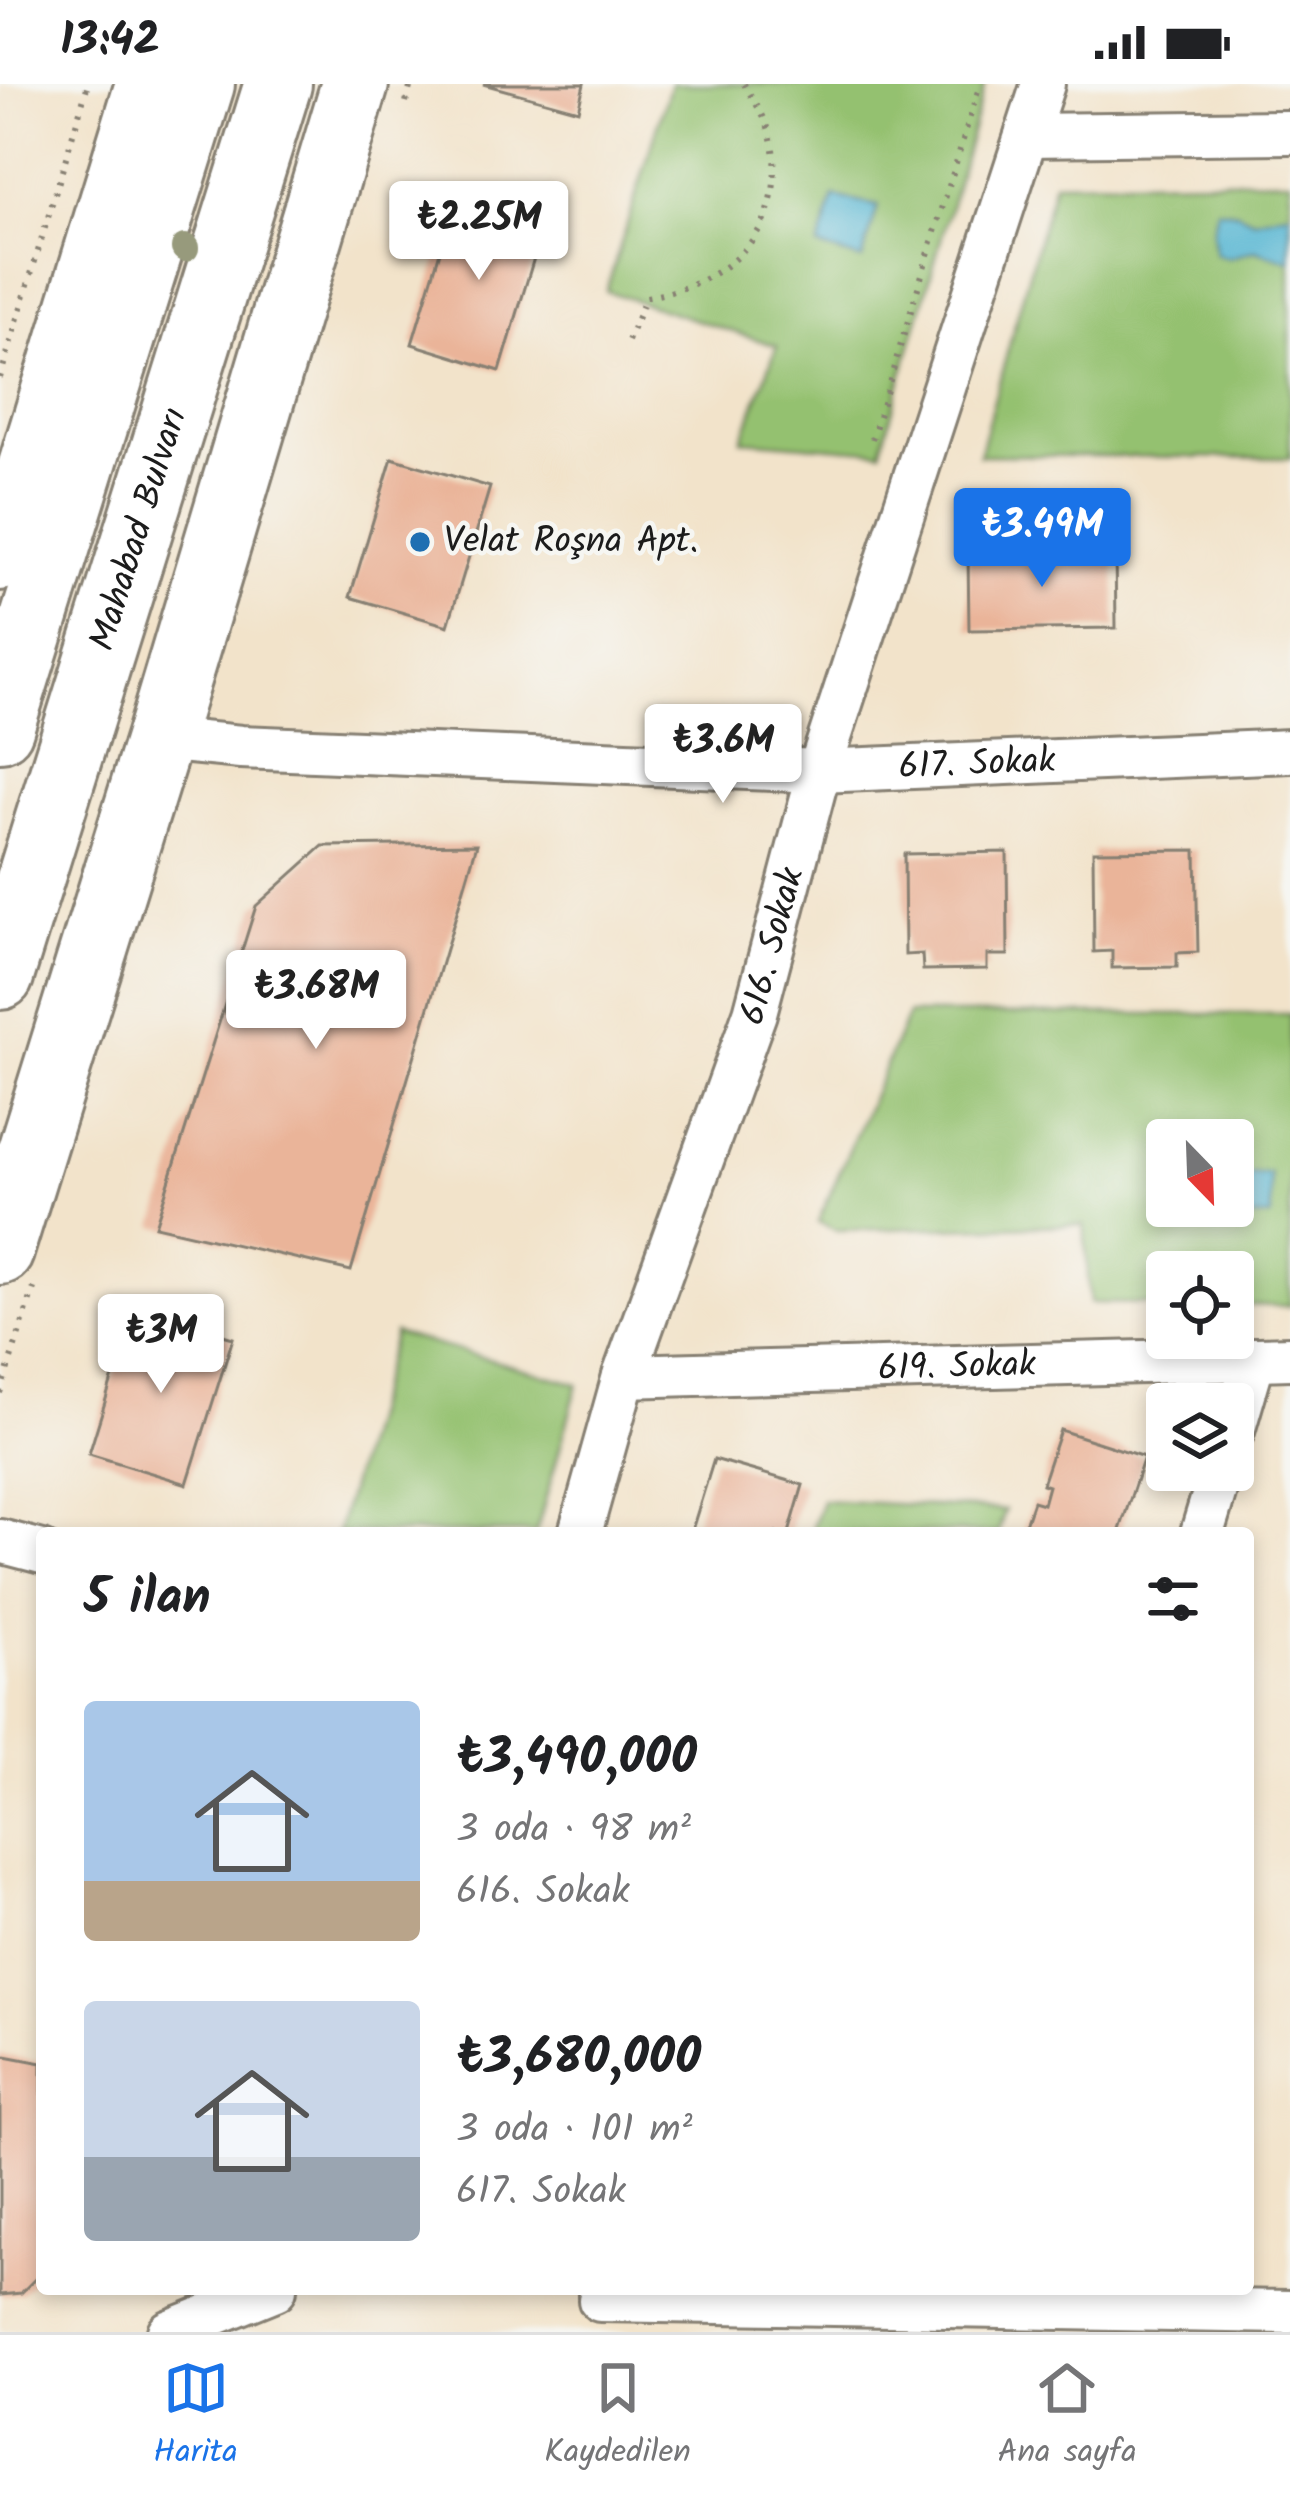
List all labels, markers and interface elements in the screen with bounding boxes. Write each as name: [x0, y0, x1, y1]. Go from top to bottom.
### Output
text: 13:42: [60, 6, 160, 78]
pin: ₺2.25M: [381, 181, 577, 283]
text: ₺2.25M: [416, 189, 542, 251]
street label: Mahabad Bulvarı: [75, 400, 204, 658]
pin: ₺3.49M: [944, 488, 1140, 590]
text: ₺3.49M: [981, 496, 1103, 558]
place label: Velat Roşna Apt.: [444, 514, 698, 571]
marker: Velat Roşna Apt.: [407, 529, 433, 555]
pin: ₺3.6M: [639, 704, 807, 806]
text: ₺3.6M: [672, 712, 774, 774]
street label: 617. Sokak: [897, 732, 1058, 796]
street label: 616. Sokak: [724, 860, 821, 1033]
pin: ₺3.68M: [218, 950, 414, 1052]
text: ₺3.68M: [253, 958, 379, 1020]
north arrow: [1146, 1119, 1254, 1227]
map controls: [1146, 1119, 1254, 1491]
button: locate: [1146, 1251, 1254, 1359]
pin: ₺3M: [103, 1294, 219, 1396]
text: ₺3M: [125, 1302, 197, 1364]
street label: 619. Sokak: [877, 1336, 1038, 1398]
button: layers: [1146, 1383, 1254, 1491]
text: 5 ilan: [84, 1559, 211, 1640]
icon: filters: [1140, 1566, 1206, 1632]
text: ₺3,490,000: [456, 1719, 697, 1800]
icon: home: [180, 1749, 324, 1893]
text: 3 oda · 98 m²: [456, 1800, 691, 1862]
text: 616. Sokak: [456, 1862, 630, 1924]
text: ₺3,680,000: [456, 2019, 701, 2100]
icon: home: [180, 2049, 324, 2193]
text: 3 oda · 101 m²: [456, 2100, 693, 2162]
text: 617. Sokak: [456, 2162, 626, 2224]
tab: Harita: [153, 2355, 238, 2480]
tab: Kaydedilen: [544, 2355, 691, 2480]
tab: Ana sayfa: [997, 2355, 1137, 2480]

